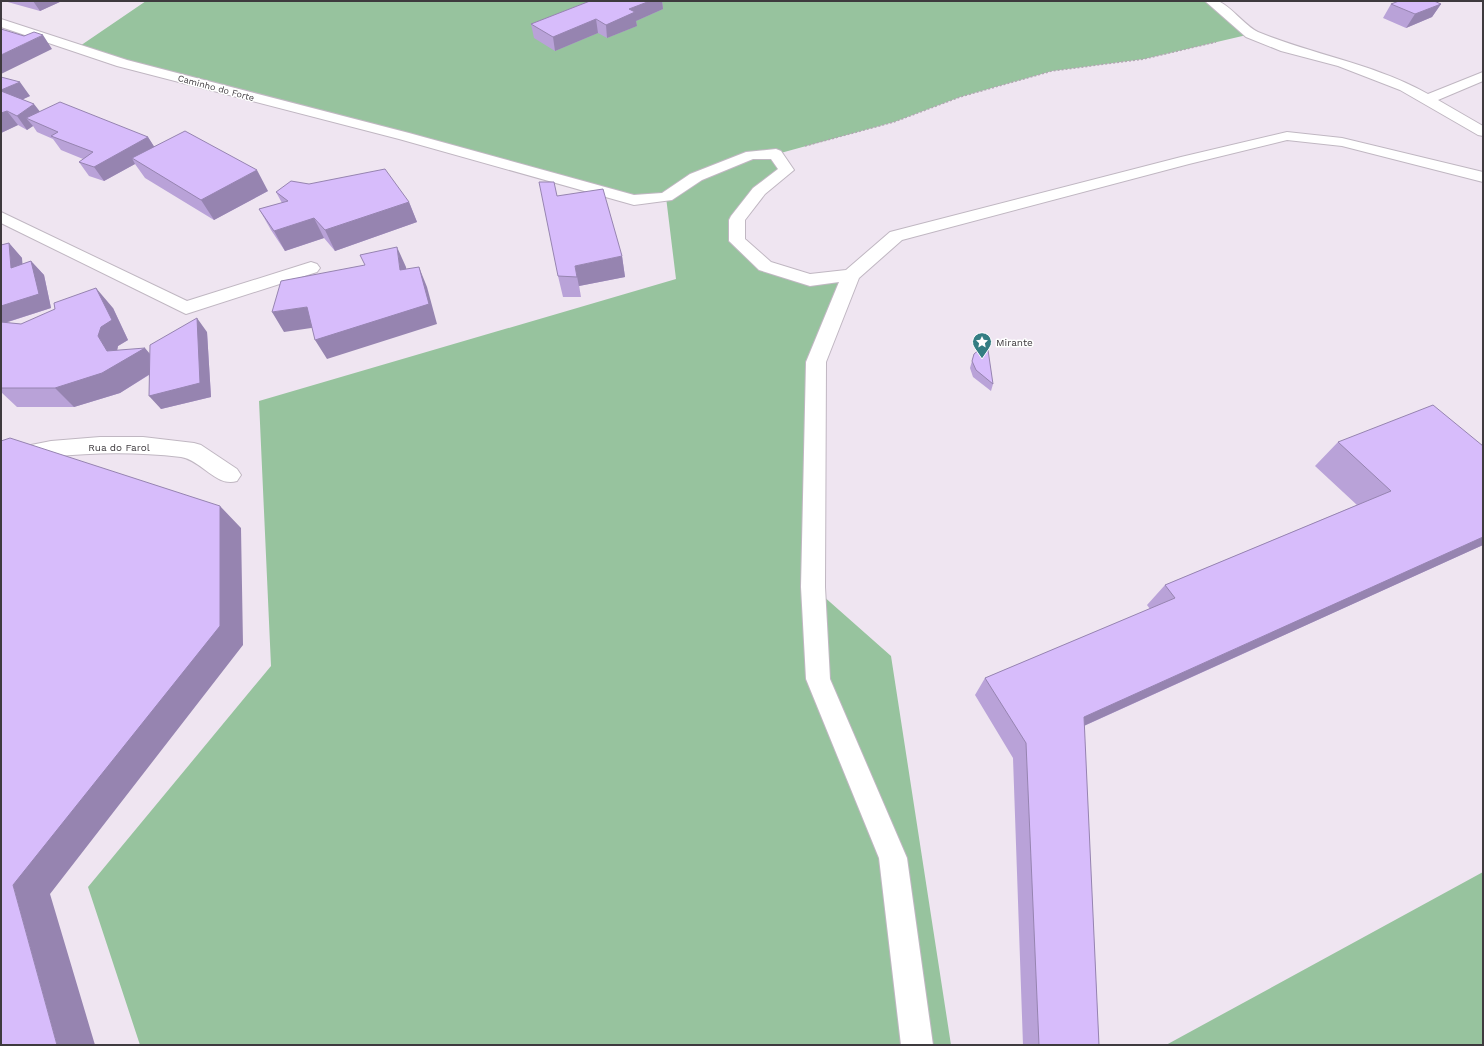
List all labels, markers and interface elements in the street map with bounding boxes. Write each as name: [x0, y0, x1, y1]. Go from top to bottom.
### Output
street label: Caminho do Forte: [177, 73, 255, 103]
place icon: Mirante: [971, 331, 993, 359]
place label: Mirante: [996, 337, 1033, 348]
street label: Rua do Farol: [88, 442, 150, 453]

